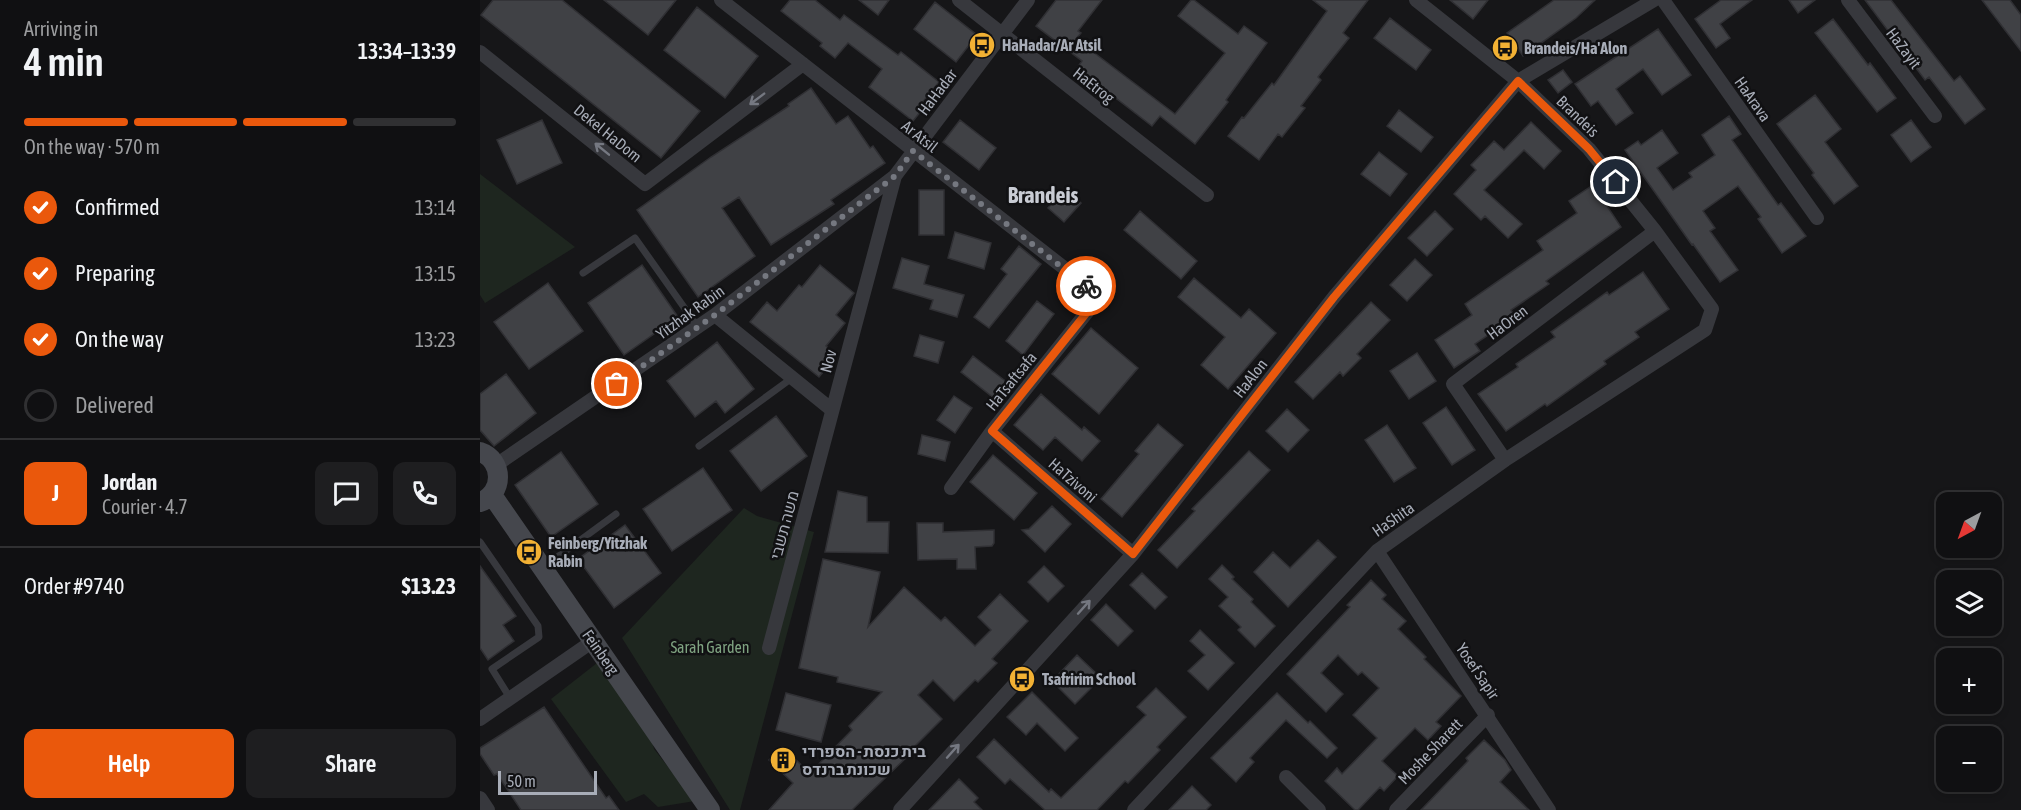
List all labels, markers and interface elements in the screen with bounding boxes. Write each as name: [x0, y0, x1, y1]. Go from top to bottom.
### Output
text: Arriving in: [24, 17, 98, 40]
street label: HaZayit: [1882, 24, 1925, 73]
bus stop icon: HaHadar/Ar Atsil: [967, 30, 997, 60]
bus stop icon: Brandeis/Ha'Alon: [1490, 33, 1520, 63]
place label: HaHadar/Ar Atsil: [1002, 36, 1102, 54]
text: 13:34–13:39: [358, 38, 456, 64]
place label: Brandeis/Ha'Alon: [1524, 39, 1628, 57]
text: 4 min: [24, 40, 104, 84]
street label: HaEtrog: [1069, 63, 1118, 108]
street label: HaHadar: [914, 65, 960, 119]
street label: HaArava: [1731, 73, 1775, 125]
street label: Brandeis: [1553, 92, 1603, 141]
one-way arrow: [749, 93, 765, 106]
street label: Dekel HaDom: [571, 100, 645, 166]
street label: Ar Atsil: [898, 116, 942, 156]
text: On the way · 570 m: [24, 135, 160, 158]
one-way arrow: [594, 143, 610, 156]
pin: [1590, 156, 1641, 207]
icon: home: [1599, 165, 1632, 198]
district label: Brandeis: [1008, 182, 1079, 208]
icon: check: [24, 191, 57, 224]
text: Confirmed: [75, 194, 160, 220]
text: 13:14: [415, 196, 456, 219]
courier: [1056, 256, 1116, 316]
icon: check: [24, 257, 57, 290]
text: Preparing: [75, 260, 155, 286]
text: 13:15: [415, 262, 456, 285]
icon: bike: [1070, 270, 1103, 303]
street label: Yitzhak Rabin: [653, 281, 727, 343]
street label: HaOren: [1483, 301, 1531, 343]
icon: check: [24, 323, 57, 356]
text: On the way: [75, 326, 164, 352]
text: 13:23: [415, 328, 456, 351]
street label: Nov: [816, 347, 840, 375]
street label: HaTsaftsafa: [982, 348, 1040, 414]
street label: HaAlon: [1229, 355, 1271, 401]
pin: [591, 358, 642, 409]
icon: bag: [600, 367, 633, 400]
text: Delivered: [75, 392, 154, 418]
street label: HaTzivoni: [1045, 454, 1101, 506]
button: chat: [315, 462, 378, 525]
button: phone: [393, 462, 456, 525]
text: Jordan: [102, 469, 157, 495]
text: J: [52, 480, 59, 506]
street label: משה תשבי: [766, 489, 802, 561]
north arrow: [1936, 492, 2002, 558]
map controls: [1936, 492, 2002, 792]
text: Courier · 4.7: [102, 495, 188, 518]
street label: HaShita: [1369, 498, 1417, 540]
place label: Feinberg/Yitzhak Rabin: [548, 534, 648, 570]
bus stop icon: Feinberg/Yitzhak Rabin: [514, 537, 544, 567]
button: layers: [1936, 570, 2002, 636]
text: Order #9740: [24, 573, 124, 599]
text: $13.23: [401, 573, 456, 599]
one-way arrow: [1077, 600, 1091, 615]
street label: Feinberg: [578, 626, 623, 679]
park label: Sarah Garden: [670, 638, 750, 656]
street label: Yosef Sapir: [1452, 640, 1503, 703]
button: +: [1936, 648, 2002, 714]
bus stop icon: Tsafririm School: [1007, 664, 1037, 694]
place label: Tsafririm School: [1042, 670, 1137, 688]
street label: Moshe Sharett: [1394, 714, 1466, 788]
button: −: [1936, 726, 2002, 792]
button: Help: [24, 729, 234, 798]
button: Share: [246, 729, 456, 798]
place label: בית כנסת - הספרדי שכונת ברנדס: [802, 742, 926, 778]
one-way arrow: [946, 744, 960, 759]
building icon: בית כנסת - הספרדי שכונת ברנדס: [768, 745, 798, 775]
scale bar: [498, 768, 597, 796]
text: 50 m: [507, 772, 536, 790]

